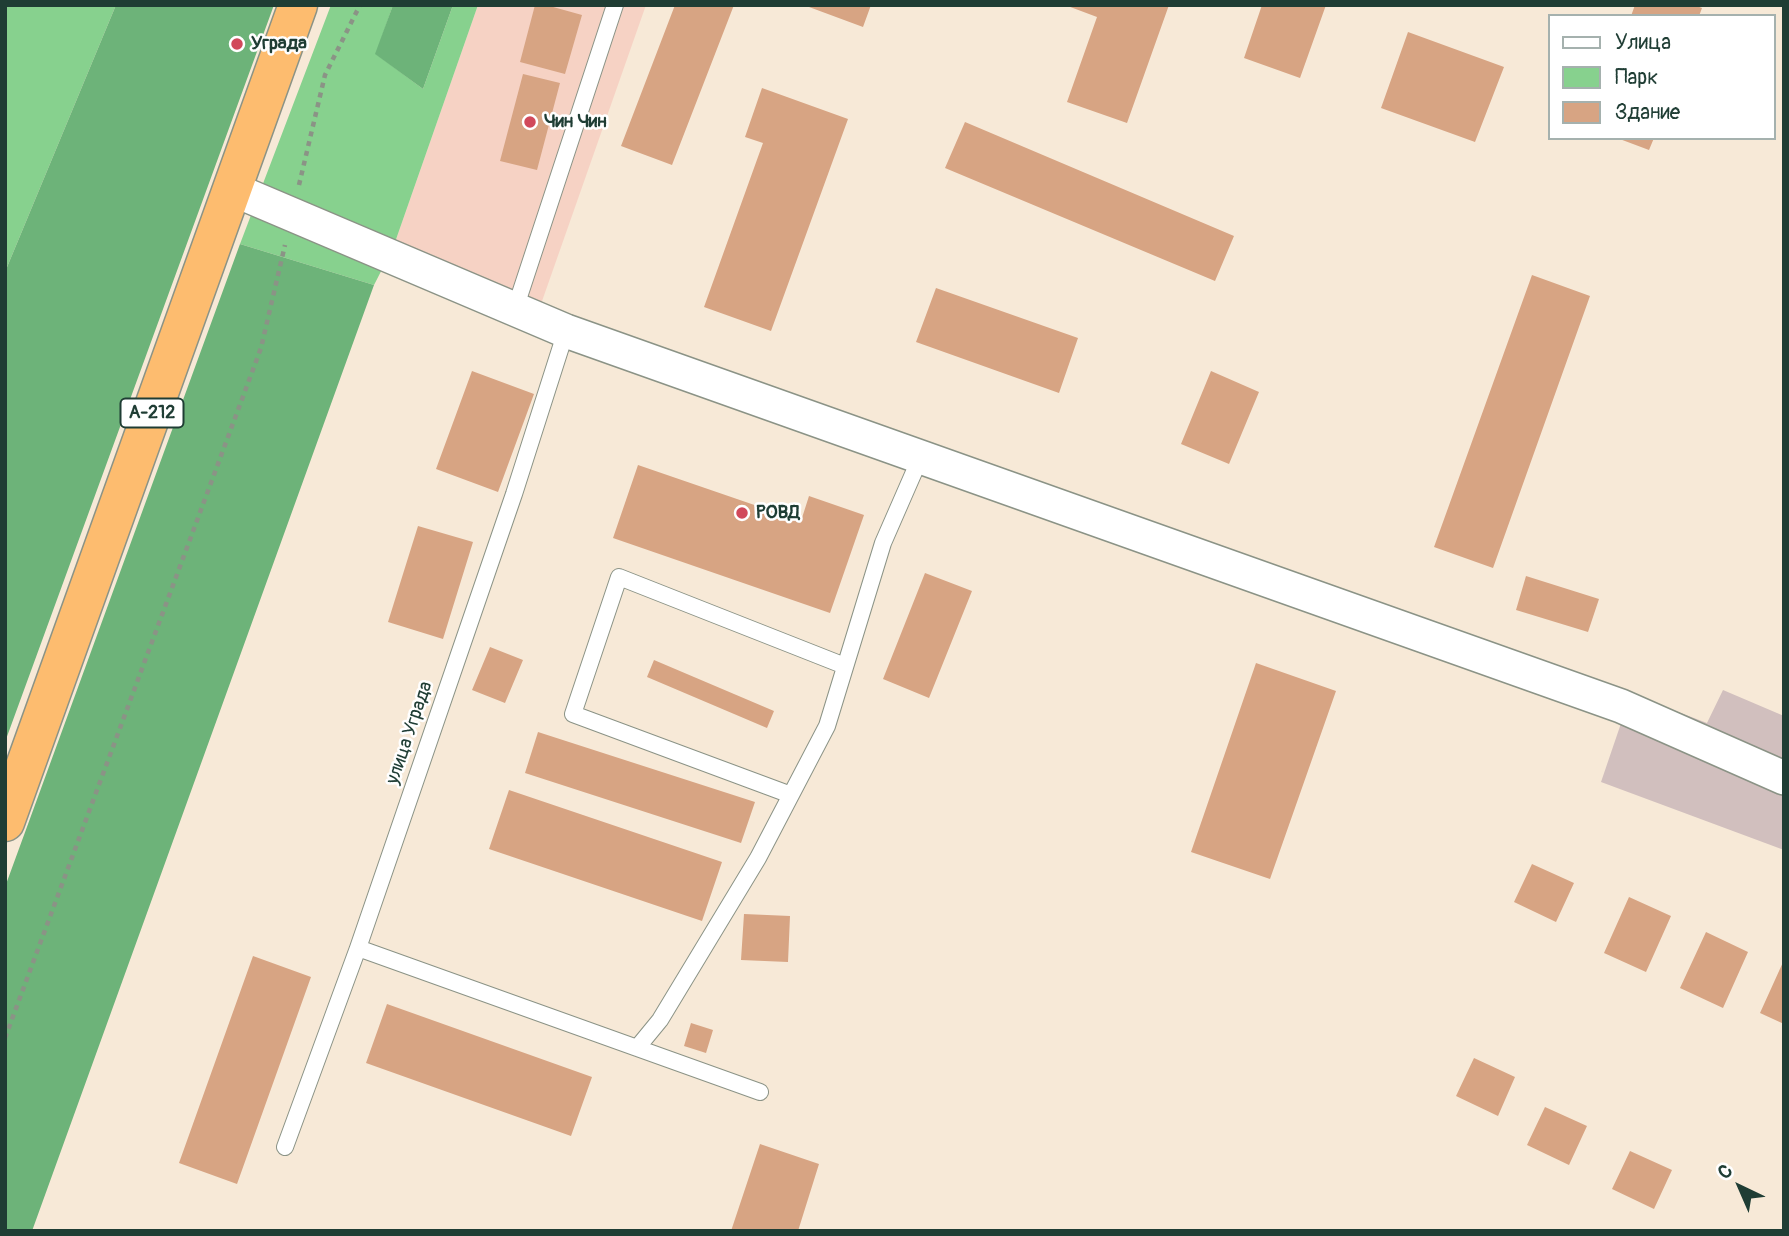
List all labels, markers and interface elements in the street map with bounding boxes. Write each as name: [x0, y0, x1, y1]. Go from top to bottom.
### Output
legend: [1548, 14, 1775, 140]
text: Улица: [1615, 29, 1671, 56]
place label: Уграда: [251, 33, 307, 55]
marker: Уграда: [229, 36, 245, 52]
text: Парк: [1615, 64, 1658, 91]
text: Здание: [1615, 99, 1680, 126]
place label: Чин Чин: [544, 111, 607, 133]
marker: Чин Чин: [522, 114, 538, 130]
road number: А-212: [120, 398, 184, 428]
place label: РОВД: [756, 502, 800, 524]
marker: РОВД: [734, 505, 750, 521]
street label: улица Уграда: [382, 679, 438, 787]
north arrow: [1705, 1152, 1775, 1222]
text: С: [1713, 1159, 1738, 1185]

